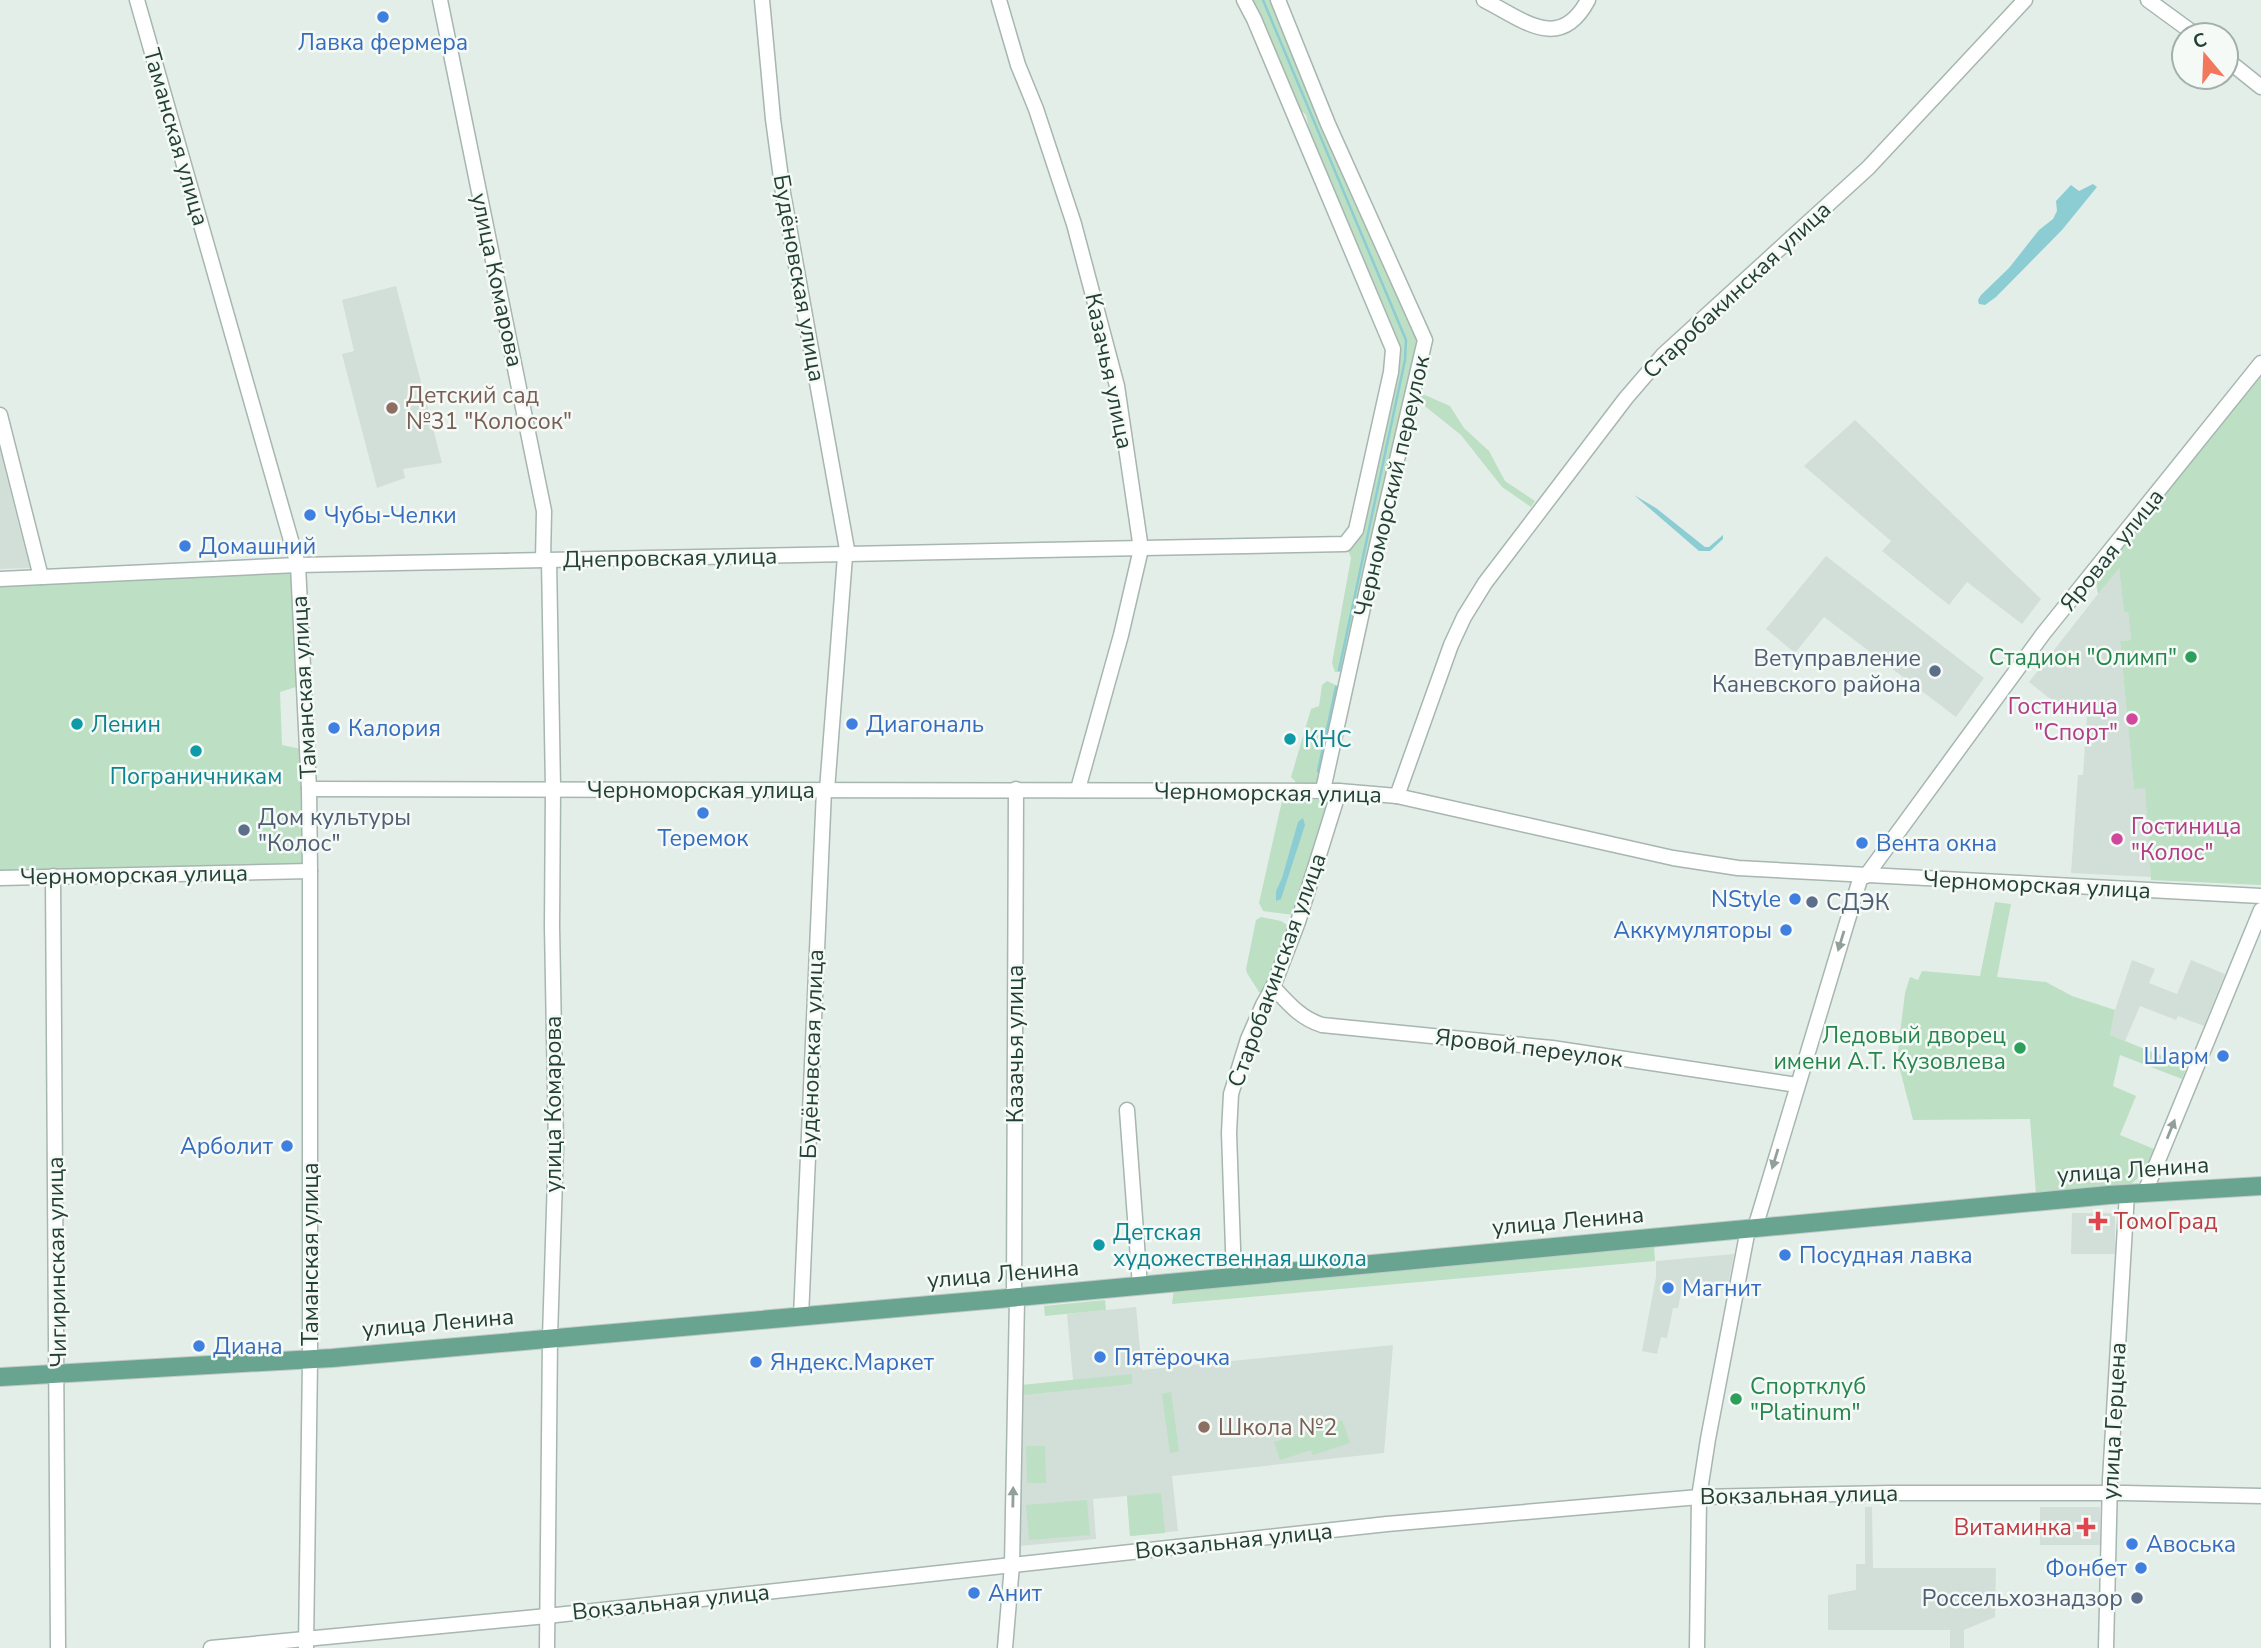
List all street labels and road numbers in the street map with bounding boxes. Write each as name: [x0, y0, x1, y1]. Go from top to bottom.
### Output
street label: Таманская улица: [136, 45, 216, 229]
street label: Будёновская улица: [766, 172, 832, 384]
street label: улица Комарова: [463, 190, 531, 370]
street label: Старобакинская улица: [1636, 194, 1838, 386]
street label: Казачья улица: [1077, 290, 1141, 452]
street label: Черноморский переулок: [1347, 351, 1437, 620]
street label: Яровая улица: [2053, 482, 2171, 618]
street label: Днепровская улица: [563, 541, 777, 575]
street label: Таманская улица: [284, 595, 324, 779]
street label: Черноморская улица: [587, 775, 815, 806]
street label: Черноморская улица: [1154, 776, 1382, 810]
street label: Старобакинская улица: [1220, 849, 1334, 1091]
street label: Черноморская улица: [20, 858, 248, 892]
street label: Черноморская улица: [1922, 864, 2152, 906]
street label: Будёновская улица: [793, 949, 831, 1159]
street label: Казачья улица: [1000, 965, 1031, 1123]
street label: улица Комарова: [538, 1016, 569, 1192]
street label: Яровой переулок: [1434, 1021, 1625, 1075]
street label: улица Ленина: [2056, 1149, 2210, 1191]
street label: Чигиринская улица: [40, 1156, 74, 1368]
street label: Таманская улица: [295, 1162, 326, 1346]
street label: улица Ленина: [1491, 1199, 1645, 1243]
street label: улица Ленина: [926, 1252, 1080, 1296]
street label: улица Ленина: [361, 1301, 515, 1345]
street label: улица Герцена: [2094, 1341, 2134, 1501]
street label: Вокзальная улица: [1700, 1478, 1898, 1512]
street label: Вокзальная улица: [1134, 1515, 1334, 1567]
street label: Вокзальная улица: [571, 1576, 771, 1628]

